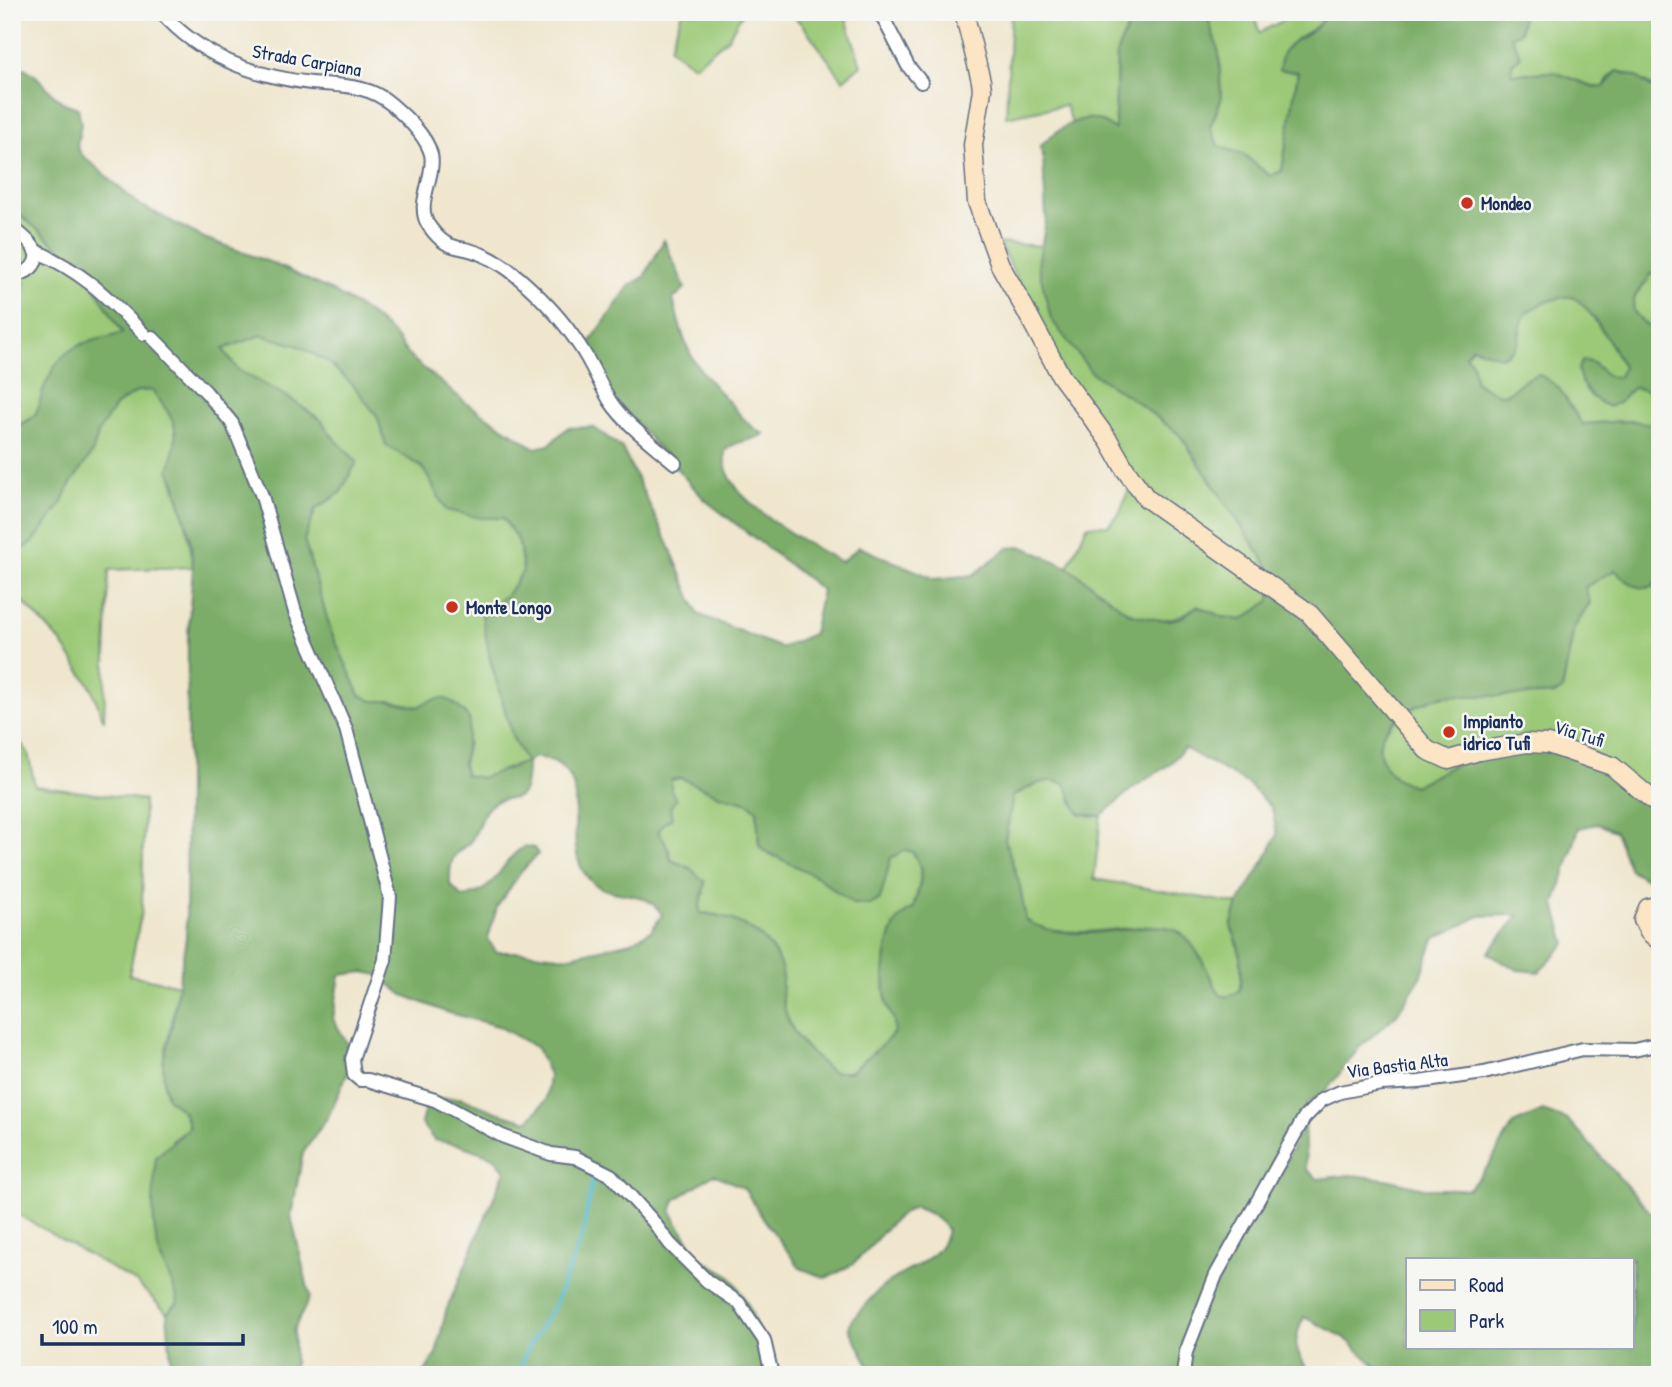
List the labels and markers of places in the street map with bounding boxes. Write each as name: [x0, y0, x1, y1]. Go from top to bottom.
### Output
place label: Mondeo: [1481, 190, 1532, 216]
marker: Mondeo: [1459, 195, 1475, 211]
place label: Monte Longo: [466, 594, 552, 621]
marker: Monte Longo: [444, 599, 460, 615]
place label: Impianto idrico Tufi: [1463, 708, 1530, 756]
marker: Impianto idrico Tufi: [1441, 724, 1457, 740]

